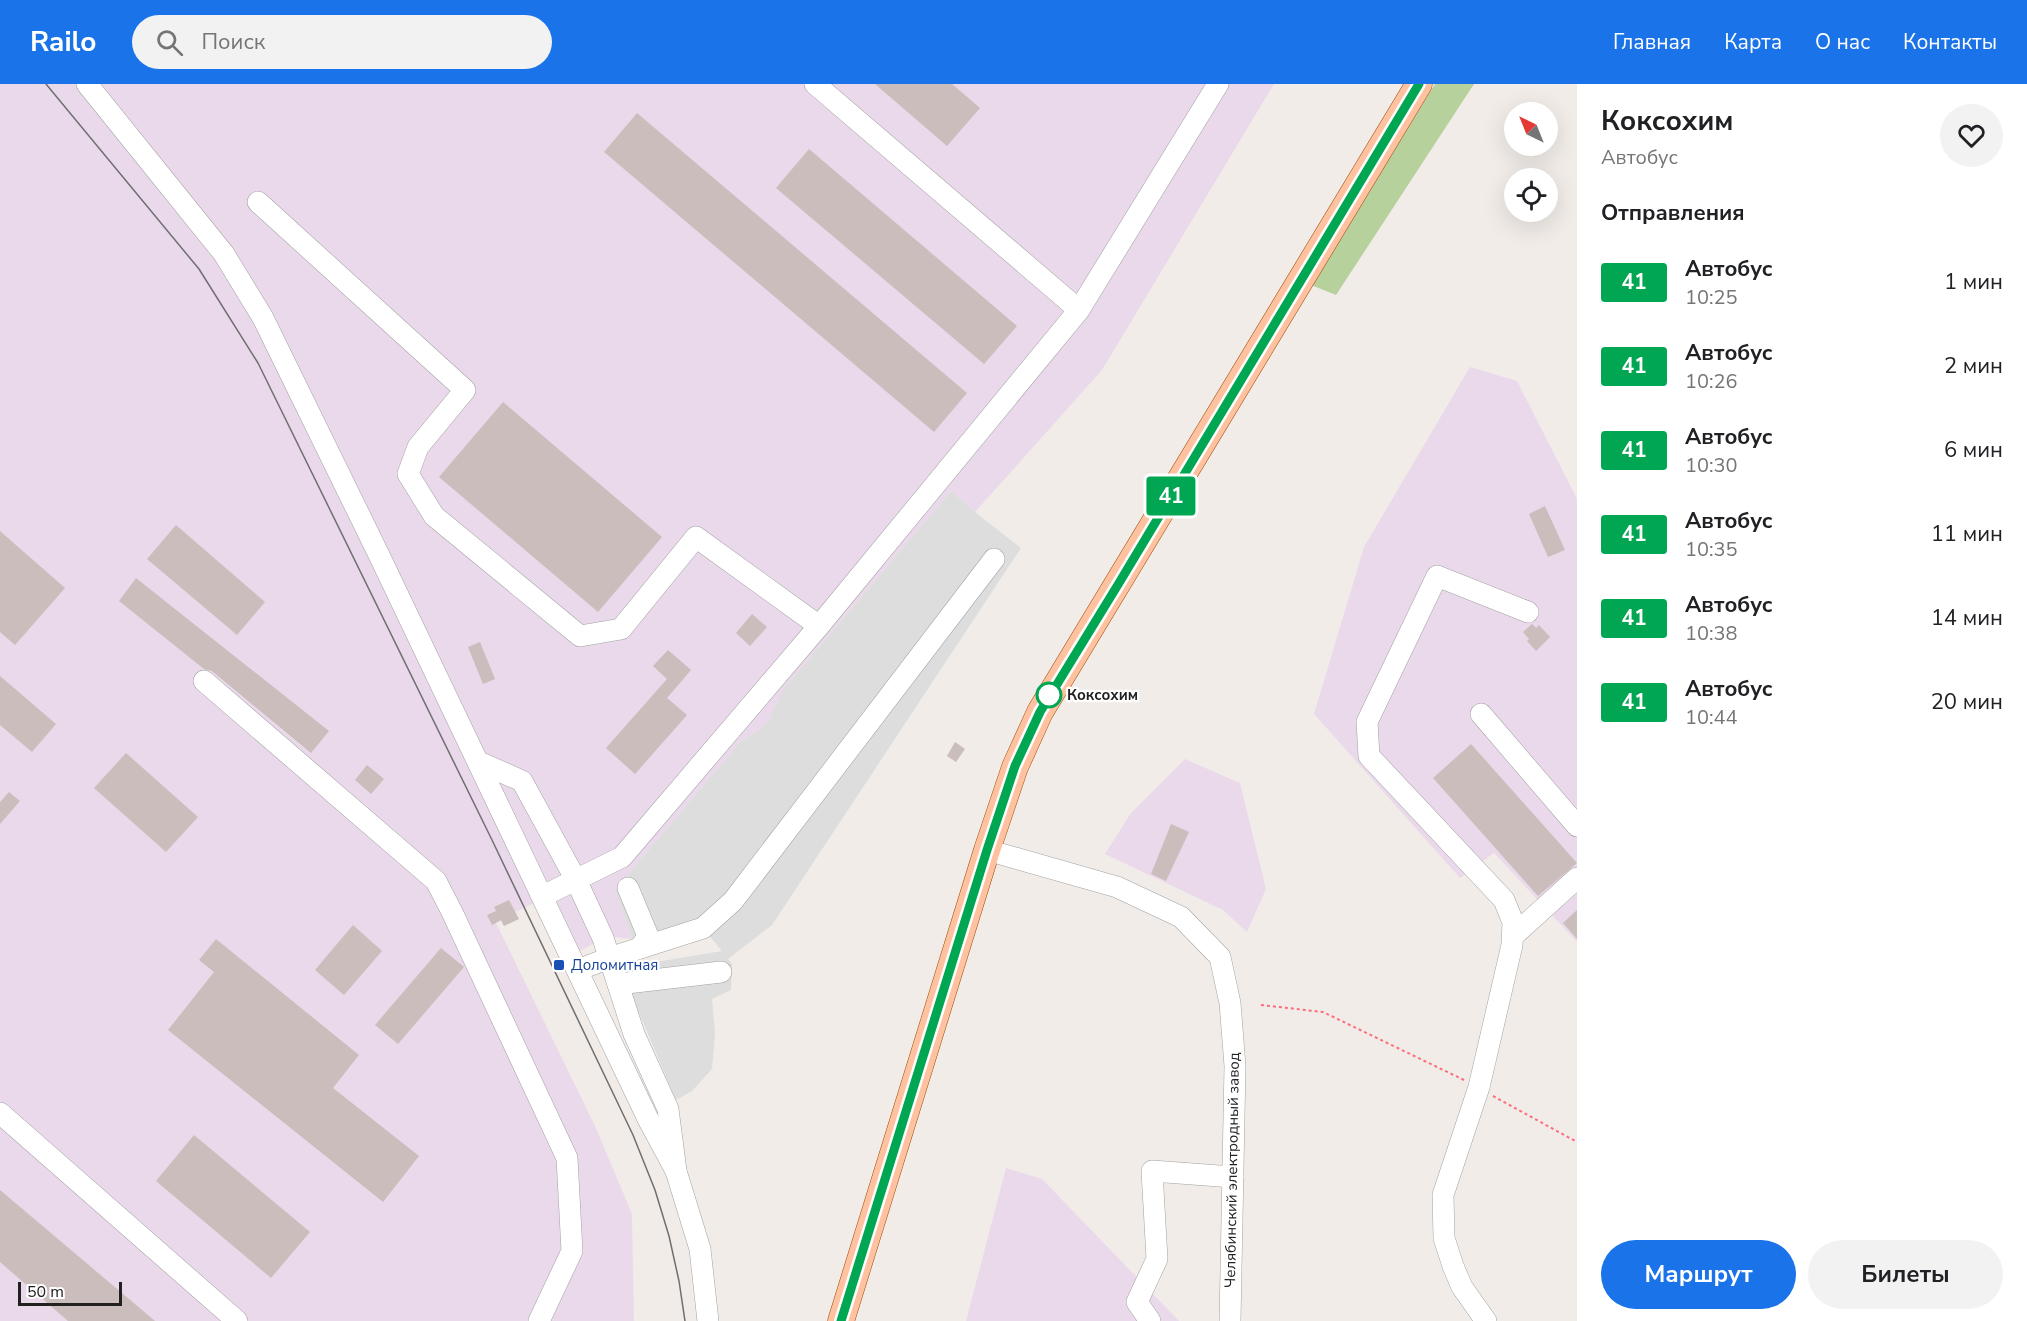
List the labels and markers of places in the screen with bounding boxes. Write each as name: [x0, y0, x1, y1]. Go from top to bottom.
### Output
marker: Коксохим: [1036, 682, 1062, 708]
place label: Коксохим: [1067, 685, 1138, 705]
place label: Доломитная: [571, 955, 658, 975]
marker: Доломитная: [552, 958, 566, 972]

